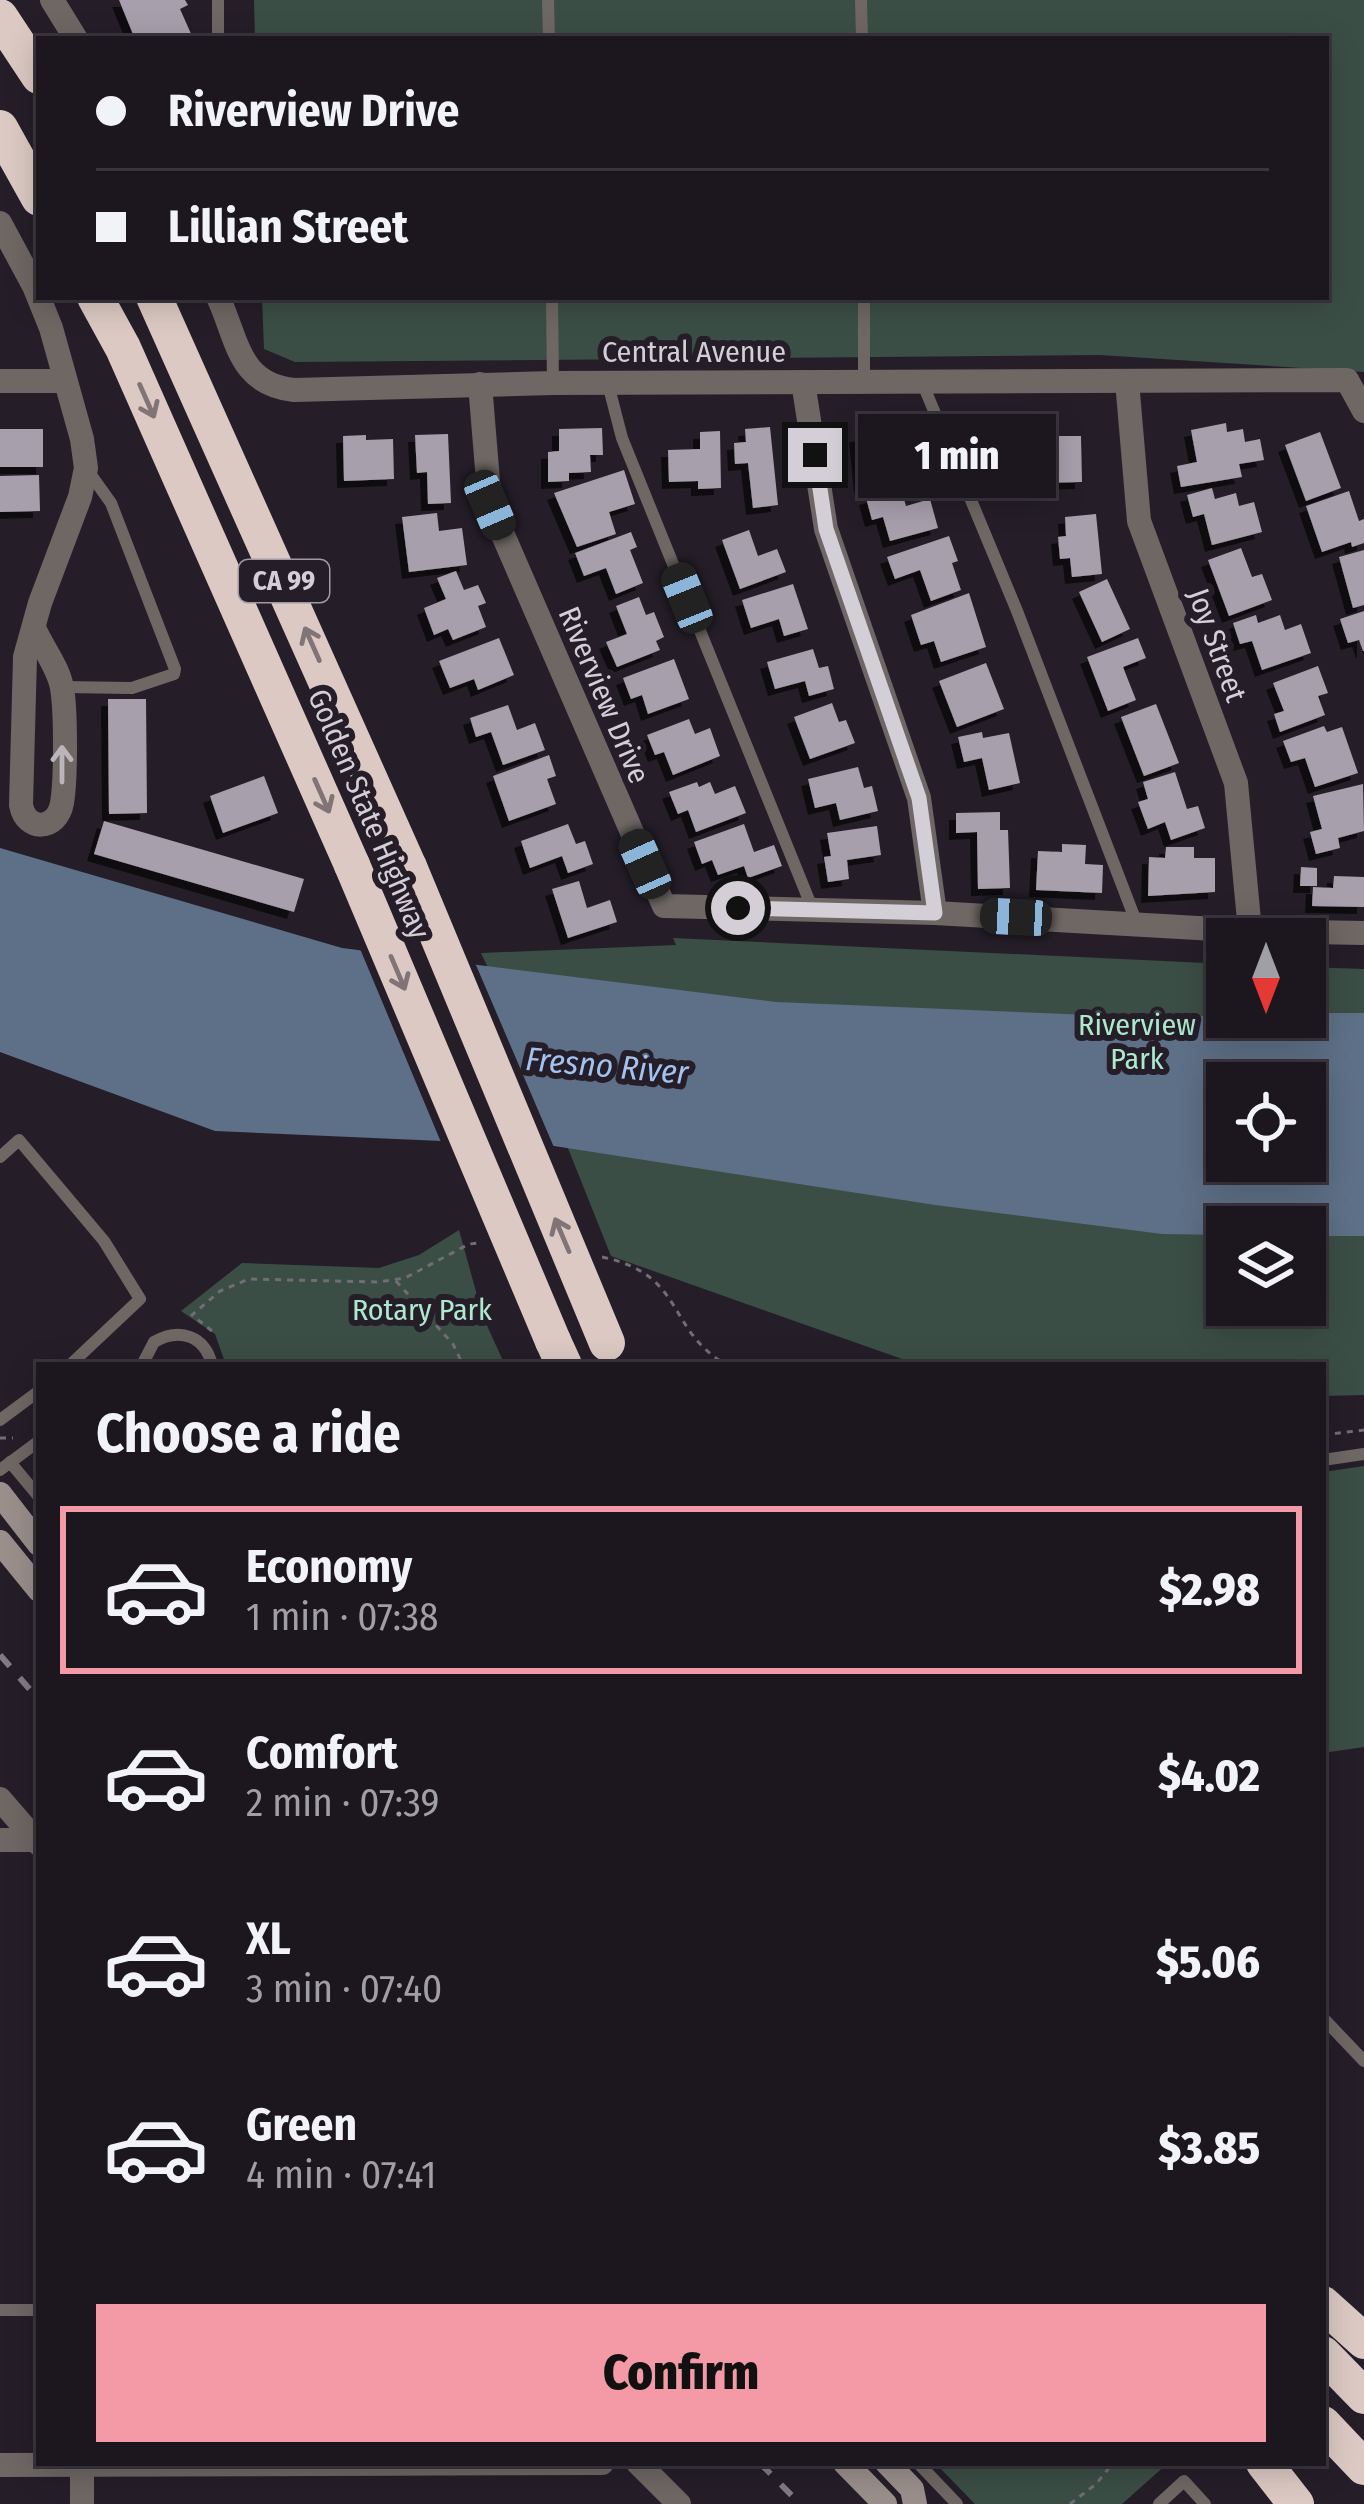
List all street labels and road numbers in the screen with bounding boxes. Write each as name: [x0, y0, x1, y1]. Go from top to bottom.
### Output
street label: Central Avenue: [602, 334, 786, 370]
road number: CA 99: [239, 560, 329, 602]
street label: Joy Street: [1180, 583, 1254, 707]
street label: Riverview Drive: [551, 601, 657, 789]
street label: Golden State Highway: [300, 684, 438, 945]

